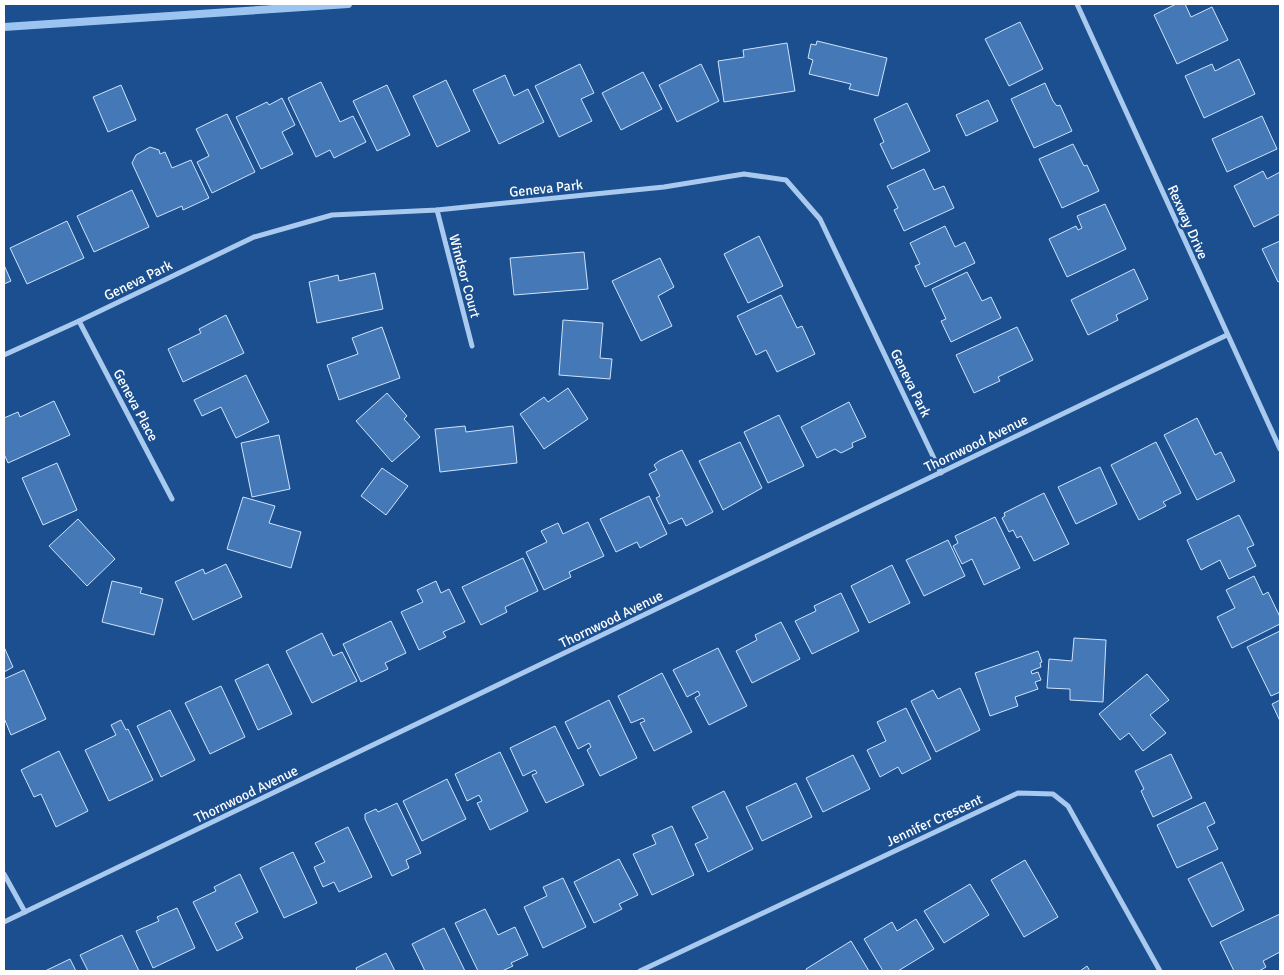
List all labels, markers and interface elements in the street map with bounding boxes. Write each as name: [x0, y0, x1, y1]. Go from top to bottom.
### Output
street label: Geneva Park: [508, 176, 584, 201]
street label: Rexway Drive: [1164, 182, 1212, 262]
street label: Windsor Court: [445, 232, 484, 320]
street label: Geneva Park: [101, 257, 175, 304]
street label: Geneva Park: [887, 346, 934, 420]
street label: Geneva Place: [109, 366, 162, 444]
street label: Thornwood Avenue: [922, 411, 1031, 476]
street label: Thornwood Avenue: [557, 587, 666, 652]
street label: Thornwood Avenue: [192, 762, 301, 827]
street label: Jennifer Crescent: [883, 791, 985, 850]

